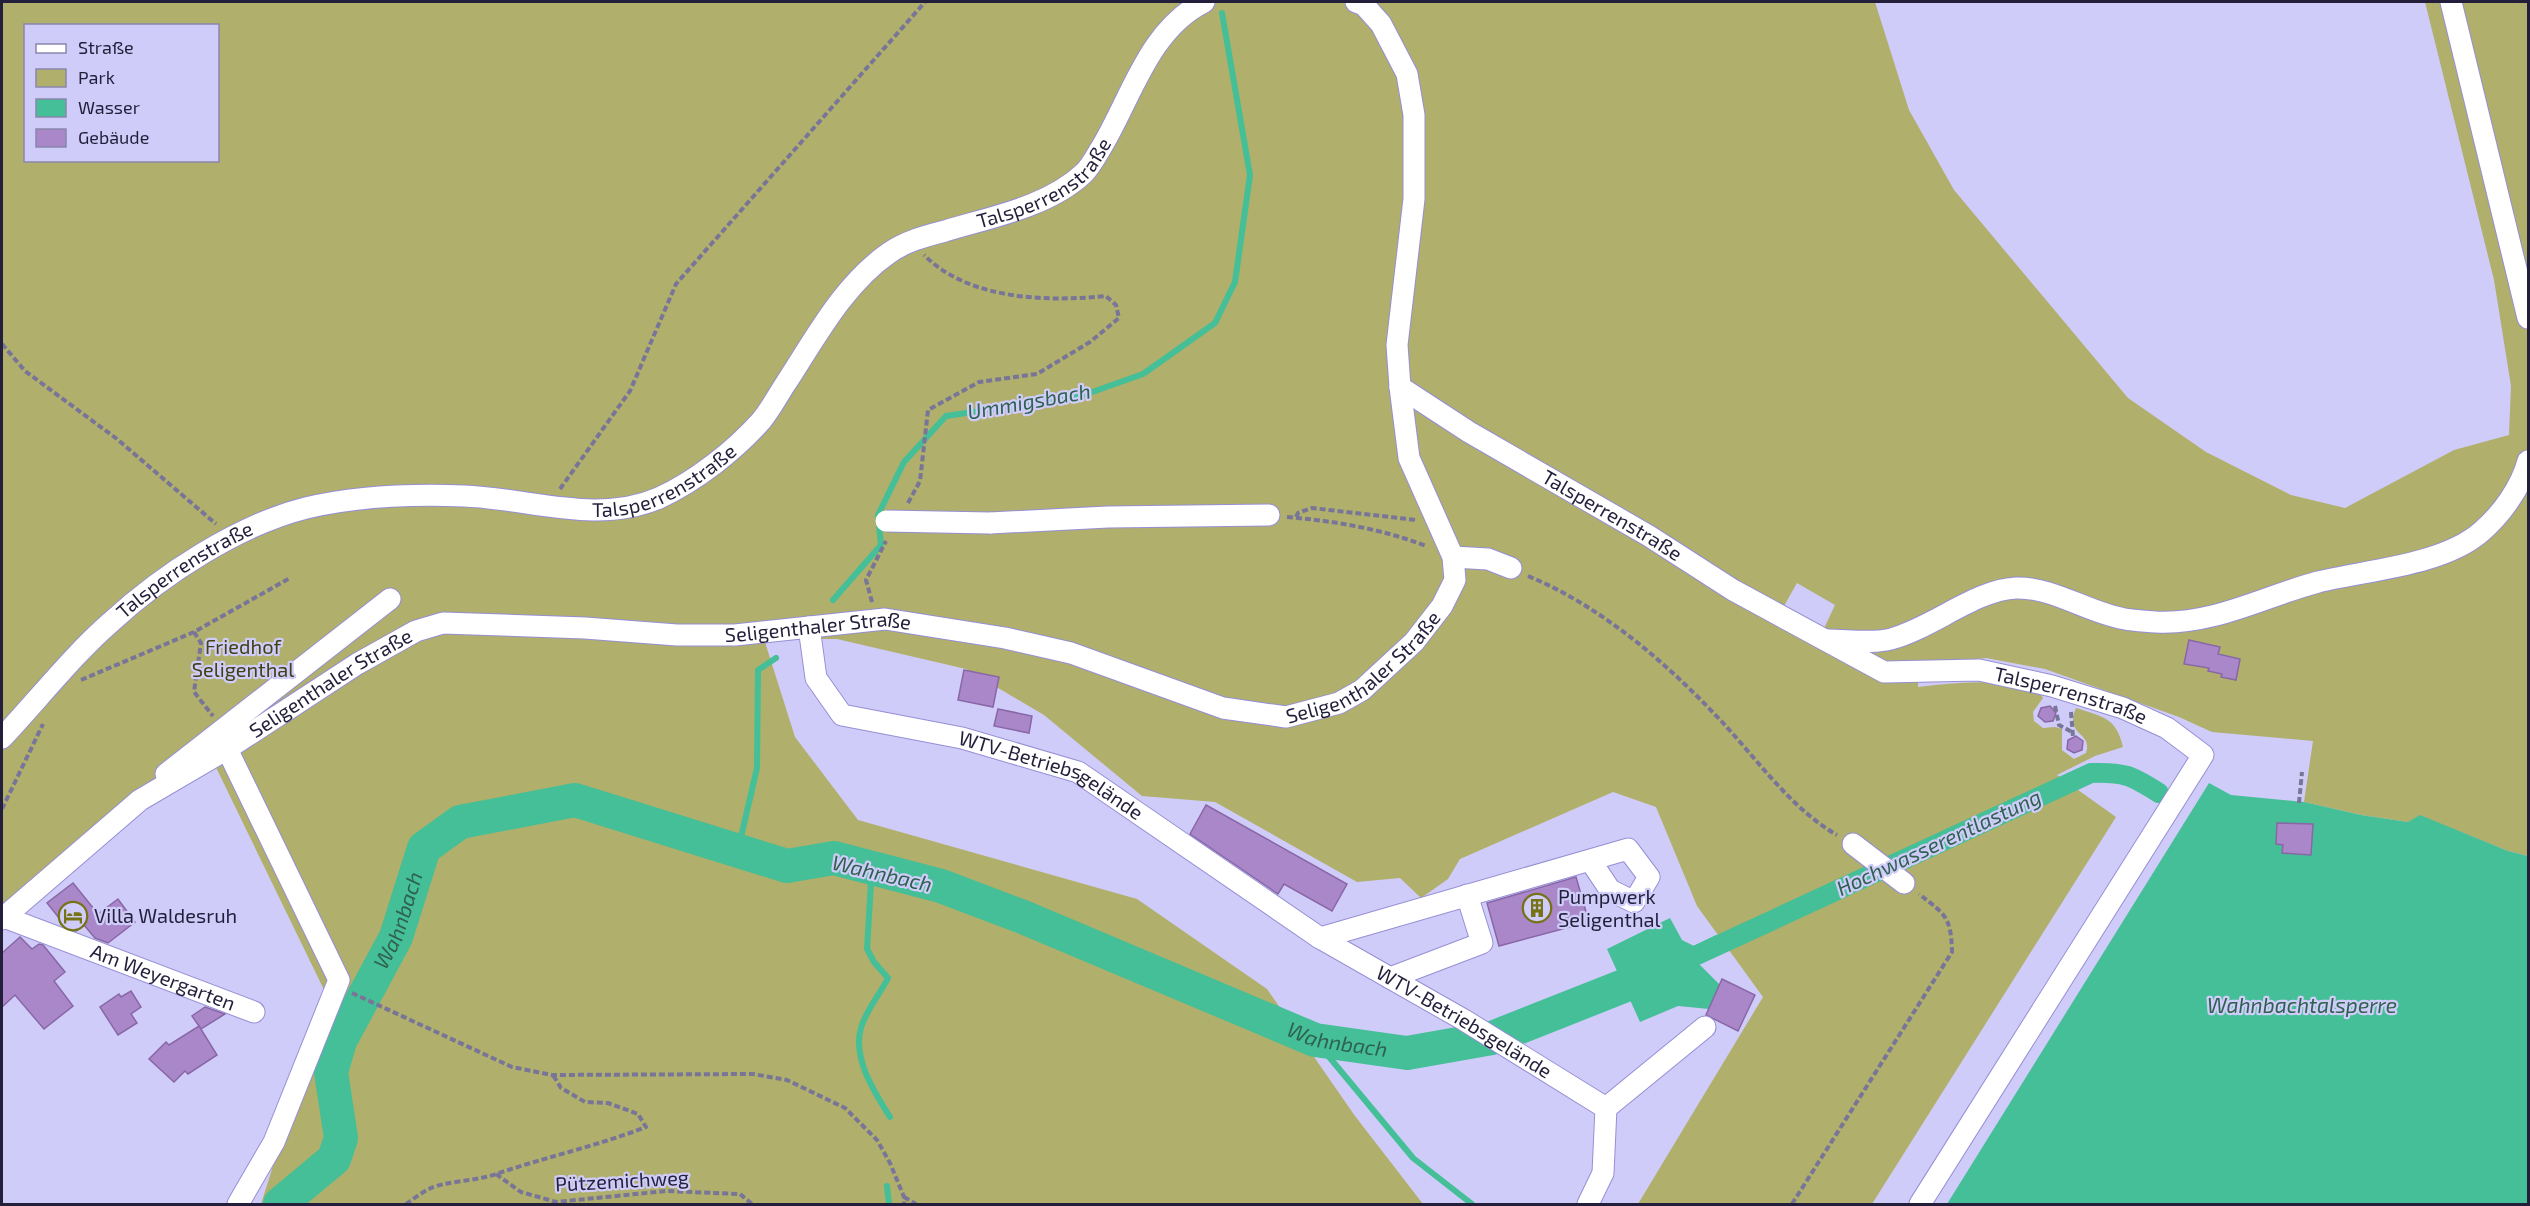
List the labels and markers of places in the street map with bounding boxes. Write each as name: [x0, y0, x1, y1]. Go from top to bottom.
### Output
place label: Pumpwerk Seligenthal: [1558, 884, 1661, 931]
building icon: Pumpwerk Seligenthal: [1521, 892, 1553, 924]
hotel icon: Villa Waldesruh: [57, 900, 89, 932]
place label: Villa Waldesruh: [94, 903, 237, 927]

